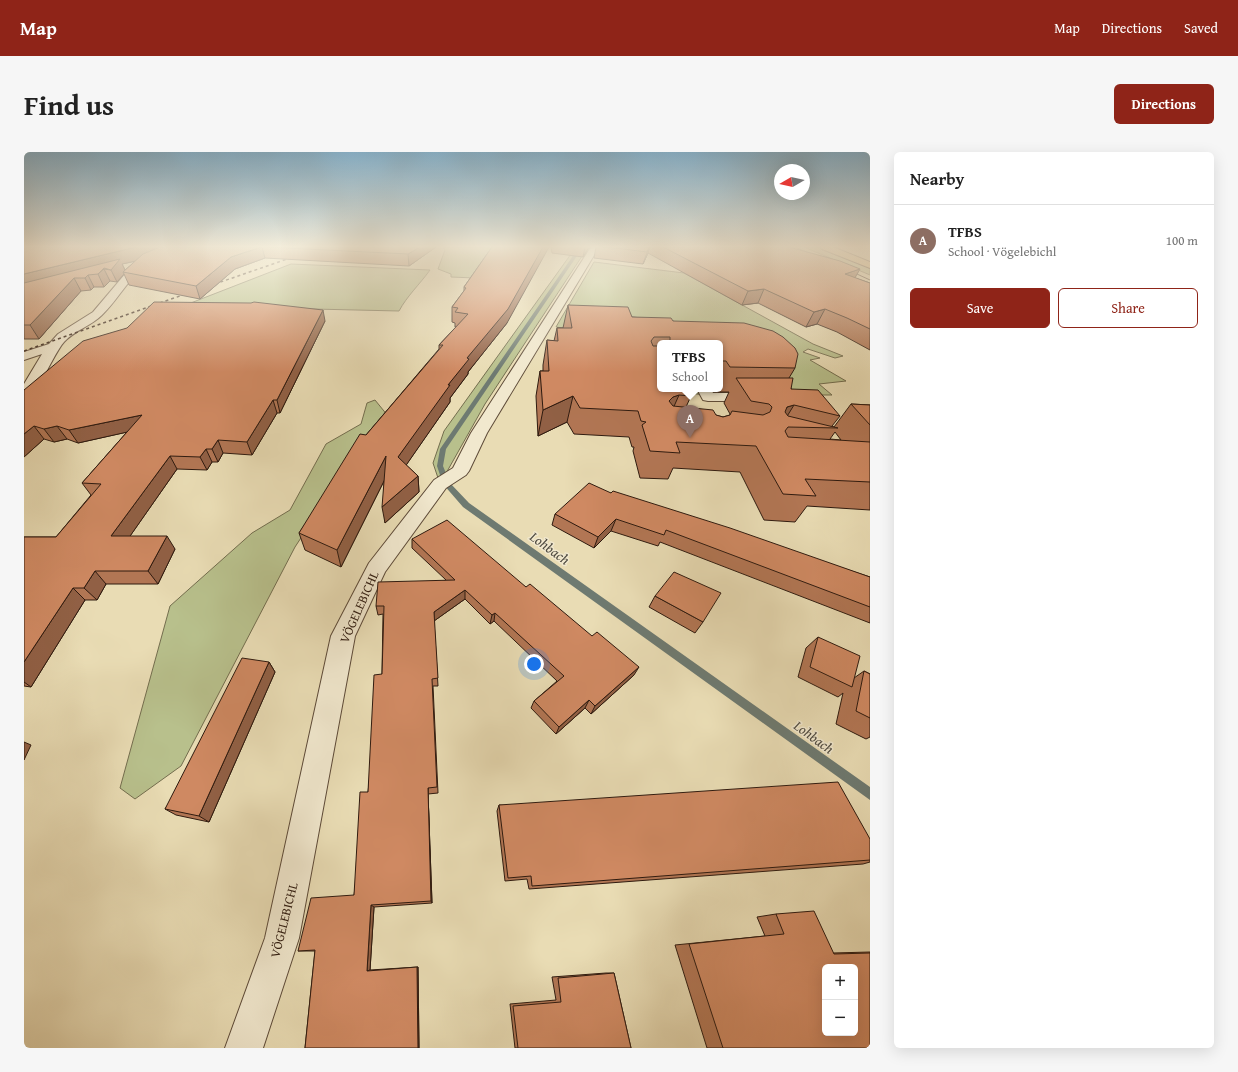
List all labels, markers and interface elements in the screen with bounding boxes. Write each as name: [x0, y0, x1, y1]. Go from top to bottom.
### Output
text: Map: [20, 14, 57, 42]
text: Map: [1054, 18, 1080, 38]
text: Directions: [1102, 18, 1162, 38]
text: Saved: [1184, 18, 1218, 38]
text: Find us: [24, 84, 114, 125]
button: Directions: [1114, 84, 1214, 124]
north arrow: [774, 164, 810, 200]
text: Nearby: [910, 166, 964, 191]
text: TFBS: [948, 221, 982, 242]
text: A: [919, 231, 927, 250]
text: 100 m: [1166, 231, 1198, 250]
text: School · Vögelebichl: [948, 242, 1056, 261]
button: Save: [910, 288, 1050, 328]
button: Share: [1058, 288, 1198, 328]
popup: [657, 340, 723, 392]
text: TFBS: [672, 346, 706, 367]
text: School: [672, 367, 708, 386]
pin: A: [677, 405, 703, 438]
water label: Lohbach: [525, 526, 574, 569]
street label: VÖGELEBICHL: [335, 567, 384, 646]
your location: [524, 654, 544, 674]
water label: Lohbach: [789, 715, 838, 758]
street label: VÖGELEBICHL: [265, 880, 303, 960]
map controls: [822, 964, 858, 1036]
button: +: [822, 964, 858, 1000]
button: −: [822, 1000, 858, 1036]

